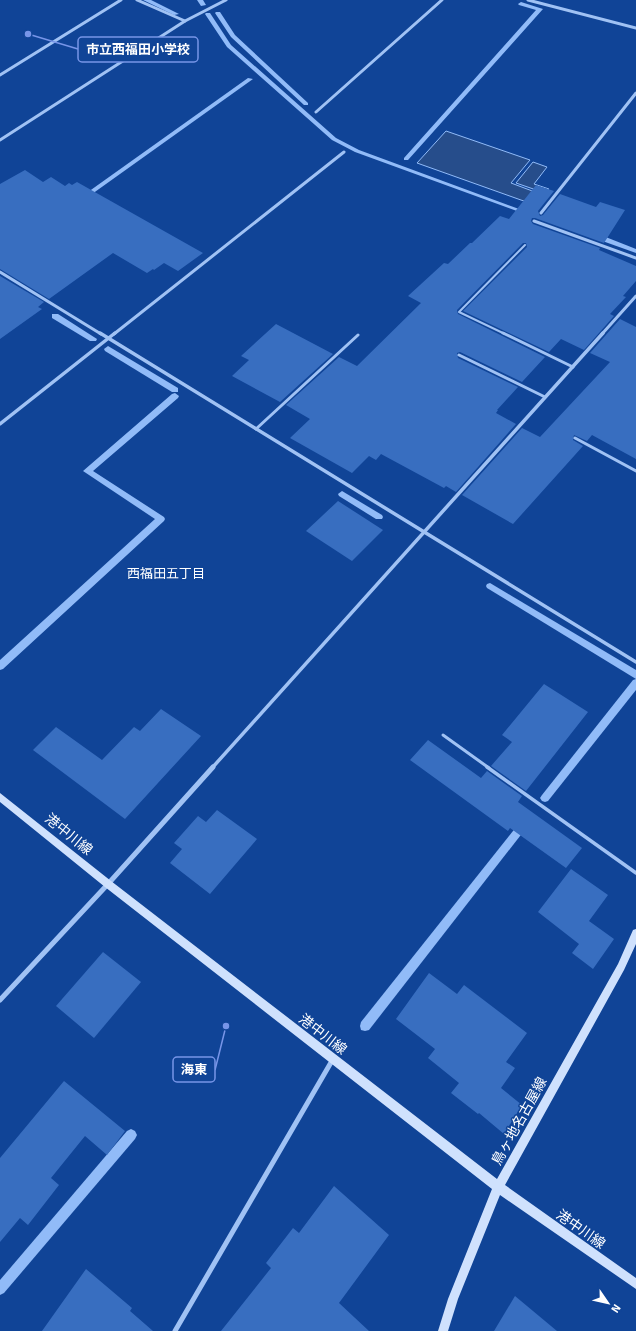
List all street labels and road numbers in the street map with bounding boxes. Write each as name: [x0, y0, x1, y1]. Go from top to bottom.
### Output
street label: 港中川線: [42, 810, 96, 859]
street label: 港中川線: [295, 1010, 350, 1058]
street label: 鳥ヶ地名古屋線: [488, 1074, 551, 1168]
street label: 港中川線: [553, 1206, 609, 1252]

